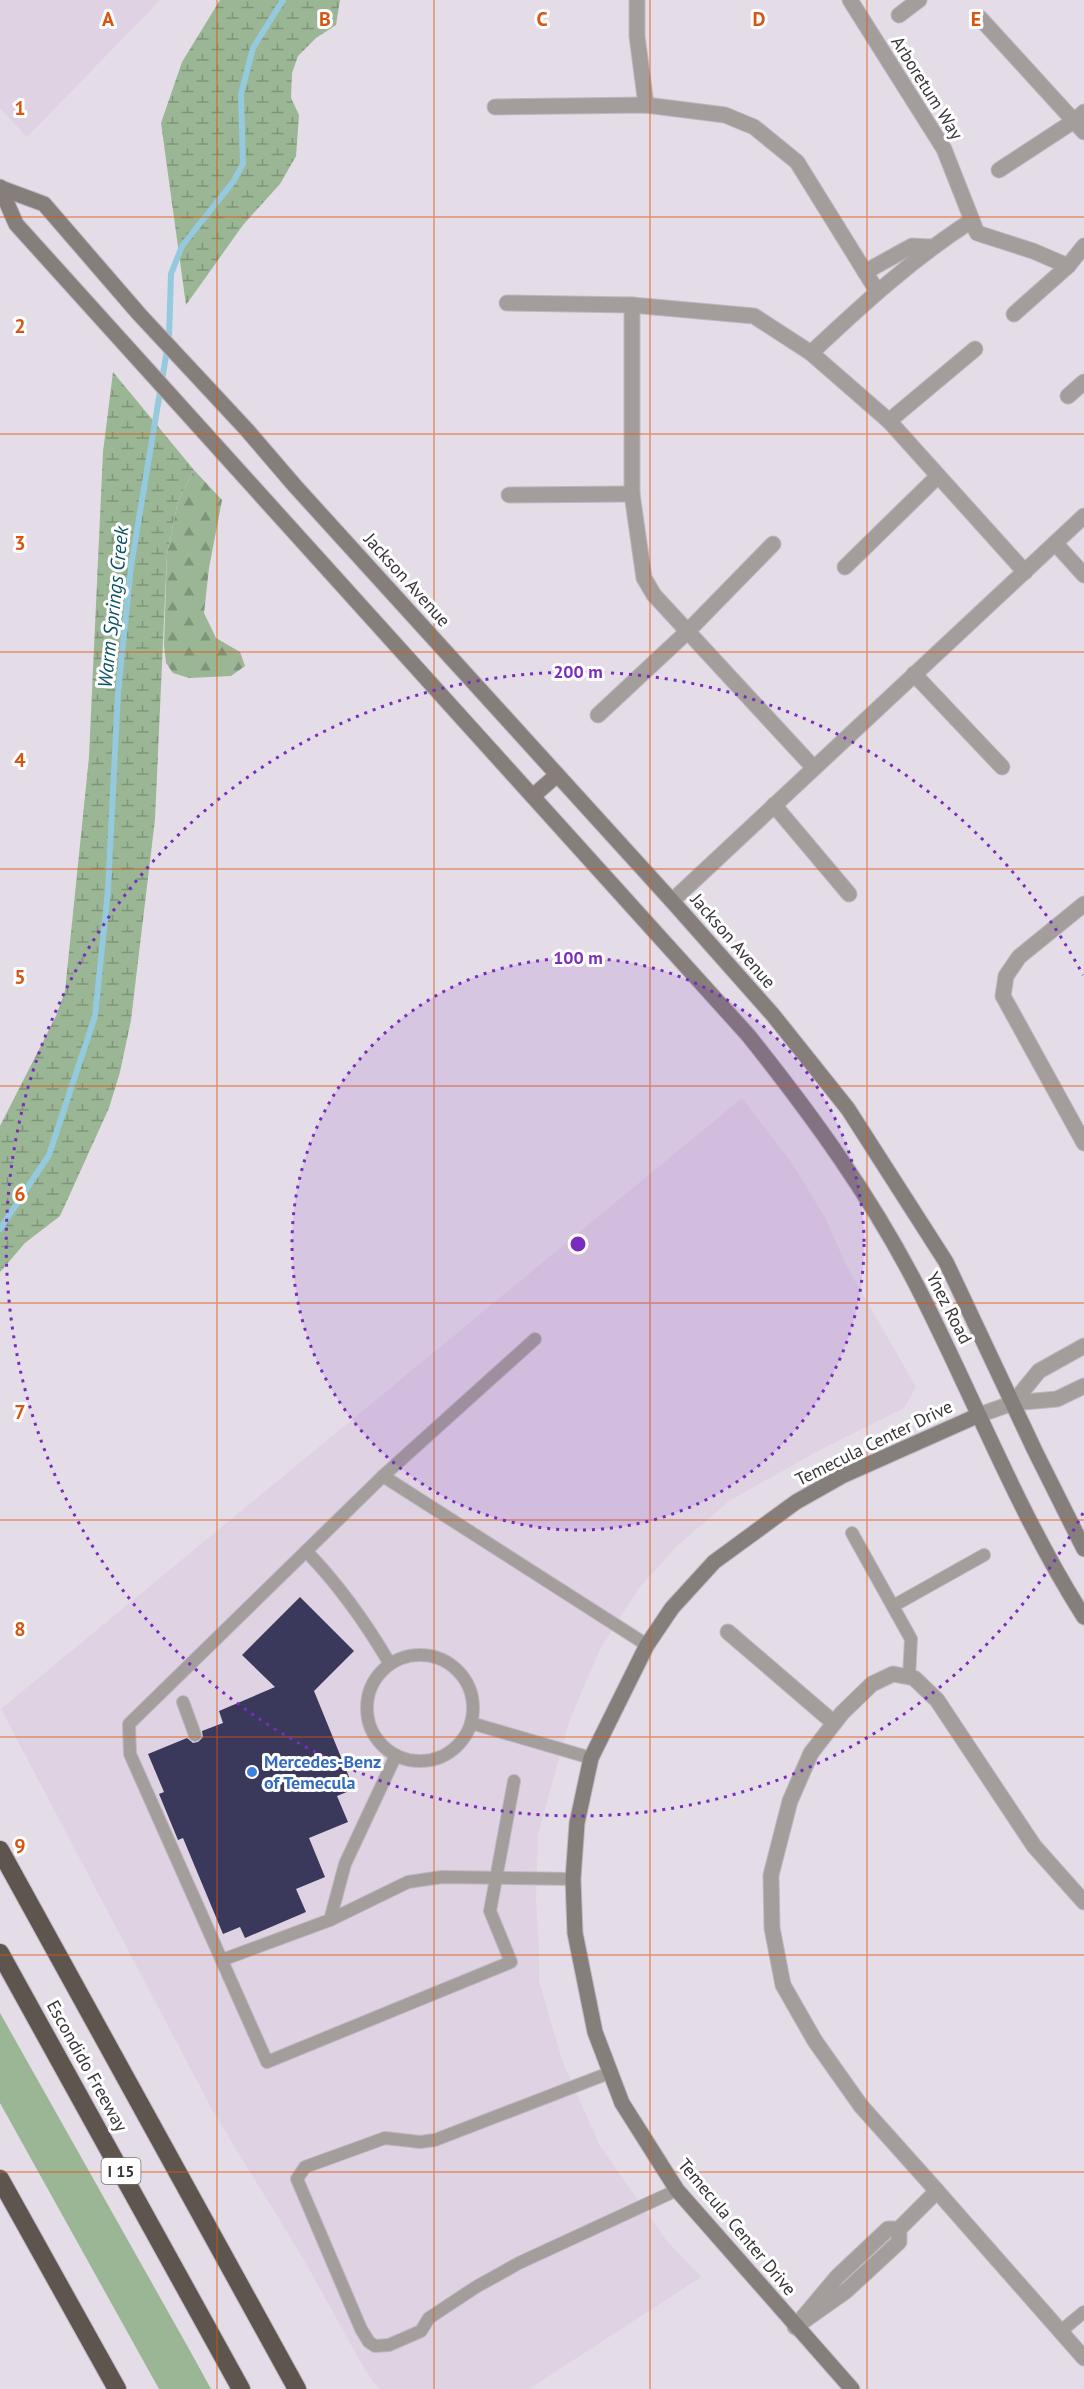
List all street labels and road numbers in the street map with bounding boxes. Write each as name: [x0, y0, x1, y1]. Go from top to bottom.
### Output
street label: Arboretum Way: [886, 32, 969, 144]
street label: Jackson Avenue: [359, 527, 456, 631]
street label: Jackson Avenue: [685, 888, 781, 993]
street label: Ynez Road: [922, 1268, 977, 1348]
street label: Temecula Center Drive: [791, 1394, 956, 1491]
street label: Escondido Freeway: [42, 1996, 133, 2136]
street label: Temecula Center Drive: [673, 2153, 802, 2300]
road number: I 15: [102, 2158, 140, 2184]

